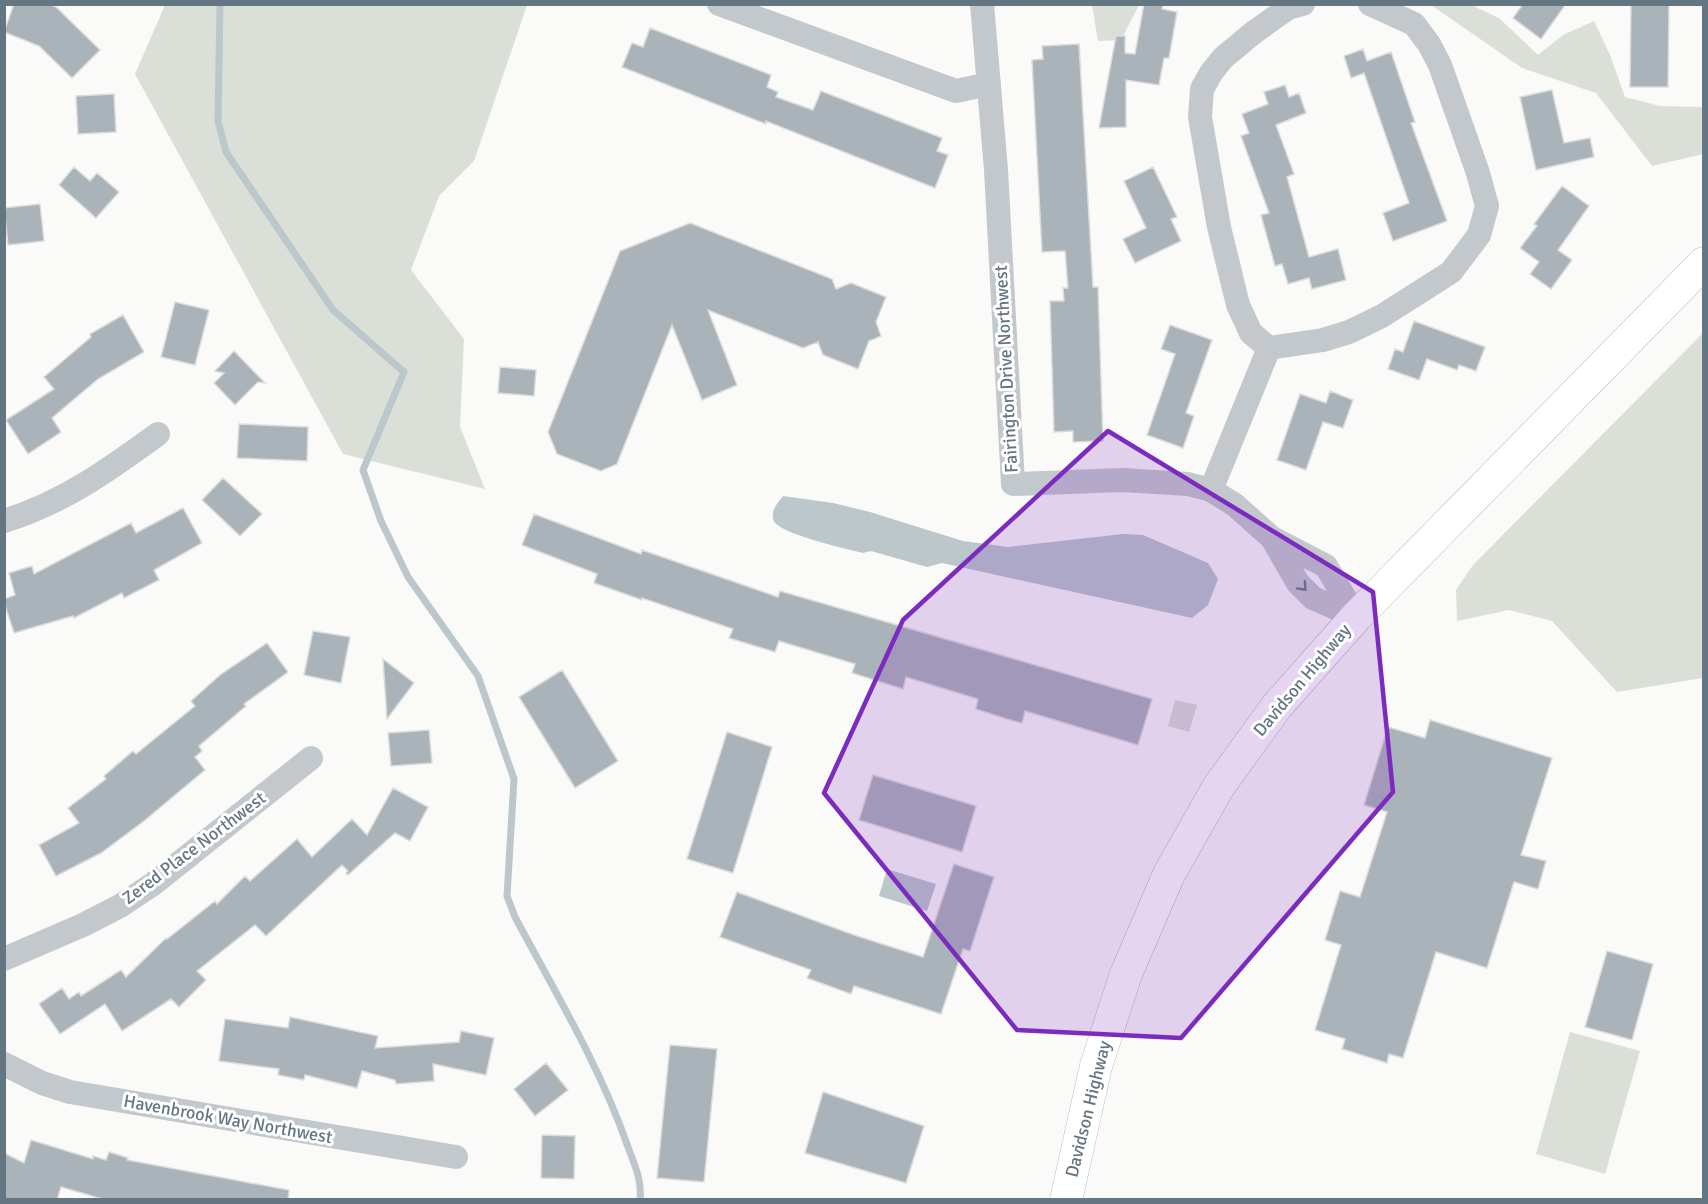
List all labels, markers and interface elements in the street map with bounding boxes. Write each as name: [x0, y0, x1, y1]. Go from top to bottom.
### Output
street label: Fairington Drive Northwest: [990, 265, 1022, 473]
one-way arrow: [1296, 580, 1307, 591]
street label: Davidson Highway: [1249, 619, 1356, 741]
street label: Zered Place Northwest: [118, 787, 270, 909]
street label: Davidson Highway: [1060, 1038, 1116, 1180]
street label: Havenbrook Way Northwest: [122, 1090, 334, 1148]

